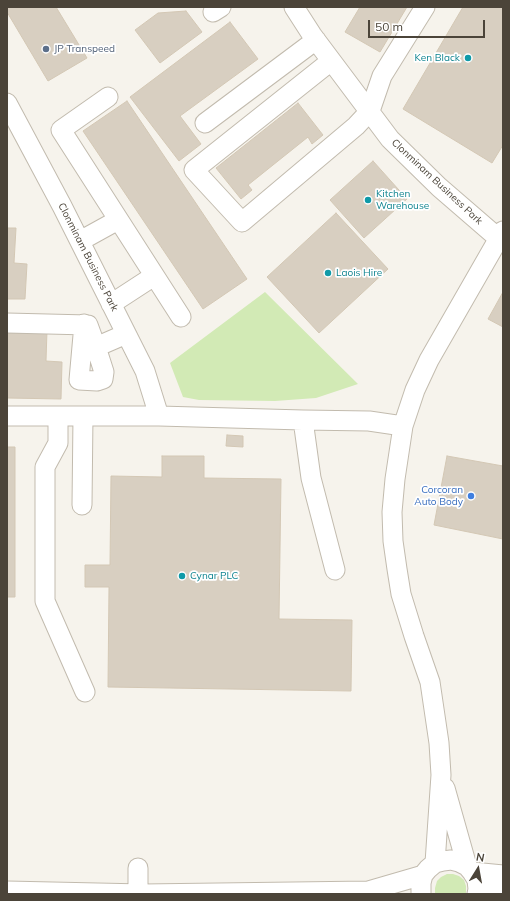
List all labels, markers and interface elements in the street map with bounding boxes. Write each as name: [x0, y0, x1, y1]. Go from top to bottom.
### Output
scale bar: [370, 12, 487, 38]
text: 50 m: [375, 19, 403, 34]
place label: JP Transpeed: [54, 43, 115, 55]
marker: JP Transpeed: [41, 44, 51, 54]
place label: Ken Black: [415, 52, 460, 64]
marker: Ken Black: [463, 53, 473, 63]
street label: Clonminam Business Park: [389, 137, 485, 227]
place label: Kitchen Warehouse: [376, 188, 429, 212]
marker: Kitchen Warehouse: [363, 195, 373, 205]
street label: Clonminam Business Park: [55, 201, 121, 313]
place label: Laois Hire: [336, 267, 382, 279]
marker: Laois Hire: [323, 268, 333, 278]
place label: Corcoran Auto Body: [414, 484, 463, 508]
marker: Corcoran Auto Body: [466, 491, 476, 501]
place label: Cynar PLC: [190, 570, 238, 582]
marker: Cynar PLC: [177, 571, 187, 581]
north arrow: [458, 849, 498, 889]
text: N: [475, 850, 486, 865]

